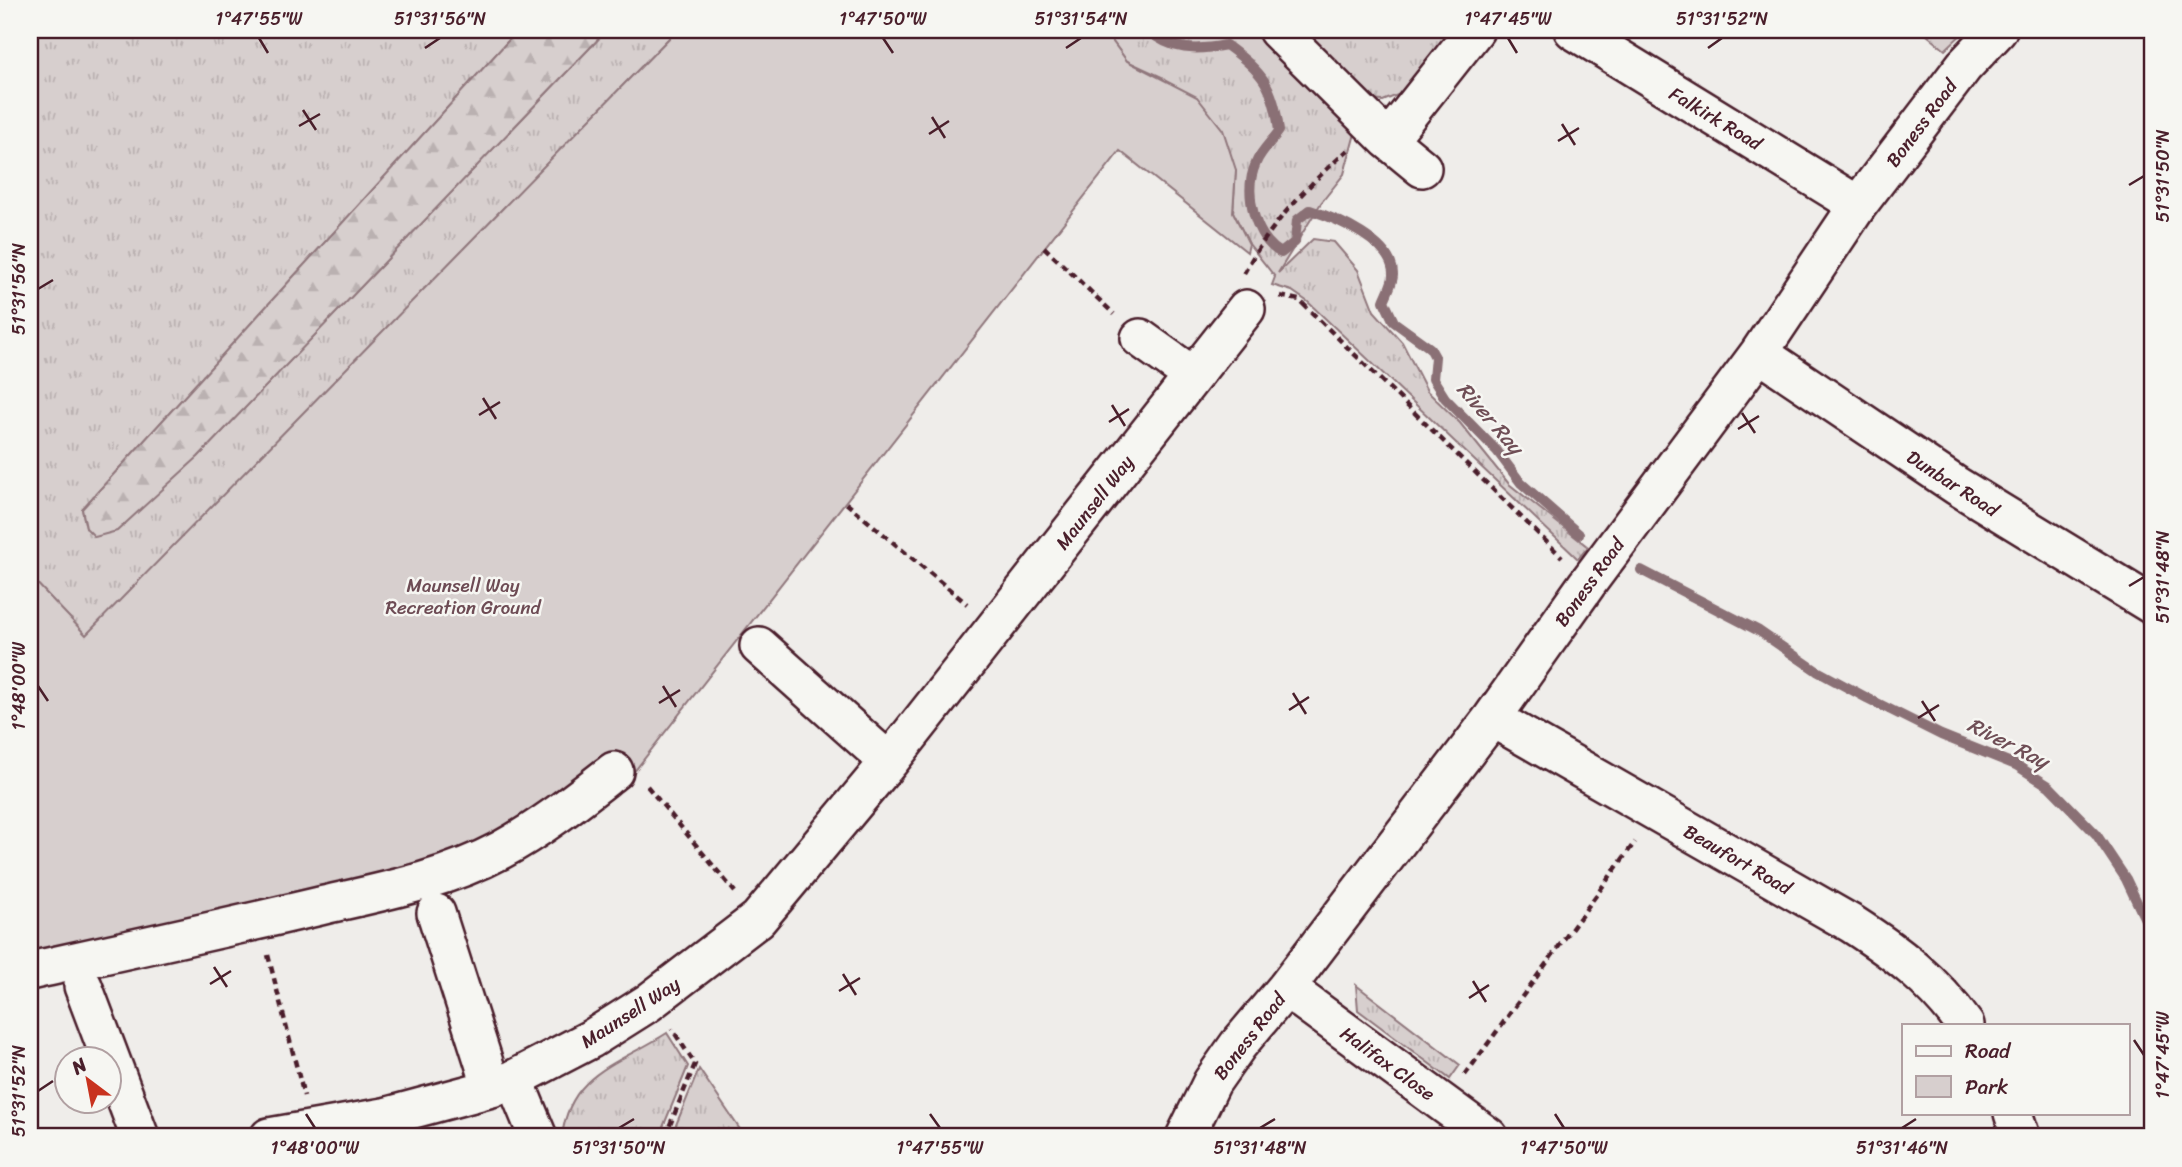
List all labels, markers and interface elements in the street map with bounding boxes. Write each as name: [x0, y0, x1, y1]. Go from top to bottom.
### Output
text: 1°47'55"W: [216, 3, 304, 35]
text: 51°31'56"N: [394, 3, 486, 35]
text: 1°47'50"W: [839, 3, 928, 35]
text: 51°31'54"N: [1035, 3, 1128, 35]
text: 1°47'45"W: [1464, 3, 1553, 35]
text: 51°31'52"N: [1676, 3, 1769, 35]
street label: Boness Road: [1877, 70, 1967, 175]
street label: Falkirk Road: [1663, 78, 1770, 160]
text: 51°31'50"N: [2147, 129, 2179, 223]
text: 51°31'56"N: [3, 243, 35, 335]
water label: River Ray: [1447, 373, 1535, 466]
street label: Dunbar Road: [1900, 441, 2007, 527]
street label: Maunsell Way: [1047, 447, 1142, 557]
street label: Boness Road: [1546, 529, 1634, 634]
text: 51°31'48"N: [2147, 530, 2179, 623]
park label: Maunsell Way Recreation Ground: [385, 569, 543, 624]
text: 1°48'00"W: [3, 641, 35, 730]
water label: River Ray: [1961, 706, 2058, 781]
street label: Beaufort Road: [1677, 815, 1800, 905]
street label: Maunsell Way: [574, 968, 687, 1057]
street label: Boness Road: [1204, 984, 1296, 1087]
text: 1°47'45"W: [2147, 1010, 2179, 1099]
street label: Halifax Close: [1333, 1017, 1443, 1110]
legend: [1902, 1024, 2130, 1114]
text: Road: [1965, 1032, 2012, 1070]
text: 51°31'52"N: [3, 1044, 35, 1137]
north arrow: [52, 1044, 122, 1114]
text: N: [64, 1048, 94, 1084]
text: Park: [1965, 1068, 2008, 1106]
text: 1°48'00"W: [271, 1132, 360, 1164]
text: 51°31'50"N: [572, 1132, 666, 1164]
text: 1°47'55"W: [897, 1132, 985, 1164]
text: 51°31'48"N: [1214, 1132, 1307, 1164]
text: 1°47'50"W: [1520, 1132, 1609, 1164]
text: 51°31'46"N: [1856, 1132, 1949, 1164]

